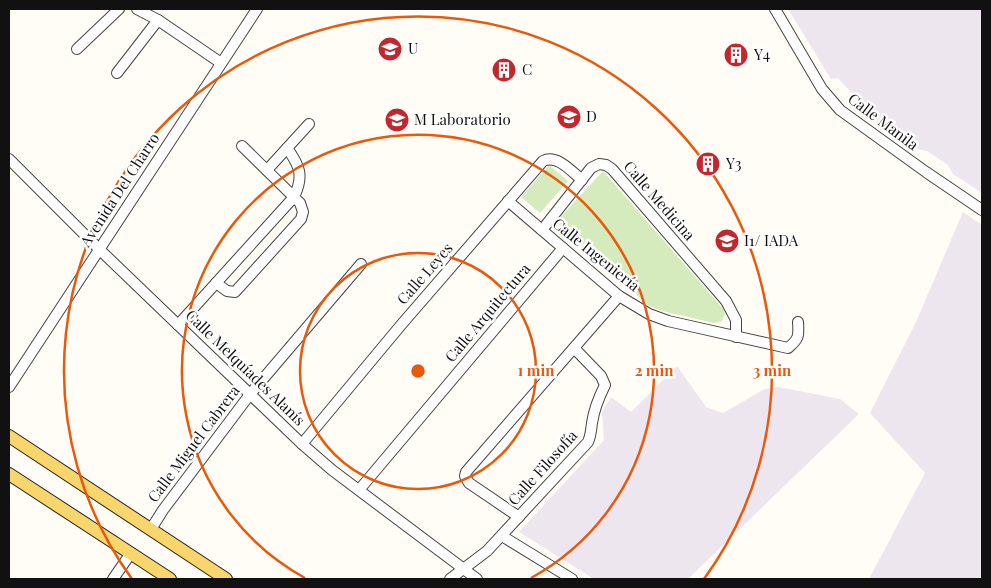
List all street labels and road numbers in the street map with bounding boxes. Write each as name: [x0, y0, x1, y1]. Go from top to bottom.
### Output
street label: Calle Manila: [844, 88, 923, 155]
street label: Avenida Del Charro: [74, 129, 163, 251]
street label: Calle Medicina: [620, 156, 700, 245]
street label: Calle Ingeniería: [549, 213, 645, 296]
street label: Calle Leyes: [392, 238, 457, 308]
street label: Calle Arquitectura: [440, 258, 535, 366]
street label: Calle Melquíades Alanís: [182, 305, 310, 430]
street label: Calle Miguel Cabrera: [143, 380, 244, 506]
street label: Calle Filosofía: [503, 425, 582, 509]

